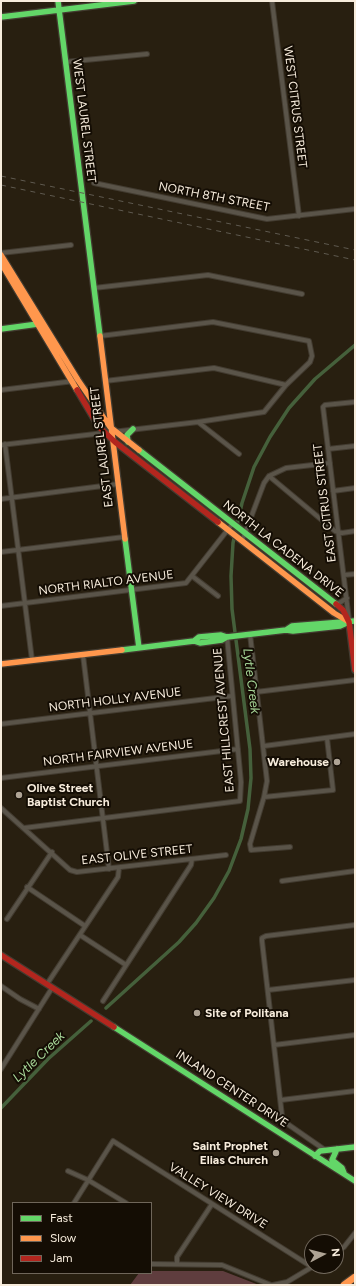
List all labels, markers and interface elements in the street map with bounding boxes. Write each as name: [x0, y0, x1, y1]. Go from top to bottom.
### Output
street label: WEST CITRUS STREET: [280, 45, 310, 169]
street label: WEST LAUREL STREET: [69, 58, 99, 184]
street label: NORTH 8TH STREET: [157, 179, 271, 215]
street label: EAST LAUREL STREET: [87, 386, 117, 508]
street label: EAST CITRUS STREET: [311, 443, 339, 563]
street label: NORTH LA CADENA DRIVE: [220, 497, 346, 601]
street label: NORTH RIALTO AVENUE: [38, 568, 174, 598]
street label: EAST HILLCREST AVENUE: [211, 647, 237, 793]
water label: Lytle Creek: [239, 647, 263, 715]
street label: NORTH HOLLY AVENUE: [48, 685, 182, 715]
street label: NORTH FAIRVIEW AVENUE: [42, 737, 194, 769]
place label: Warehouse: [267, 755, 329, 769]
marker: Warehouse: [332, 757, 342, 767]
place label: Olive Street Baptist Church: [27, 781, 109, 809]
marker: Olive Street Baptist Church: [14, 790, 24, 800]
street label: EAST OLIVE STREET: [81, 842, 193, 868]
place label: Site of Politana: [205, 1006, 289, 1020]
marker: Site of Politana: [192, 1008, 202, 1018]
water label: Lytle Creek: [10, 1028, 68, 1086]
street label: INLAND CENTER DRIVE: [173, 1047, 291, 1131]
place label: Saint Prophet Elias Church: [192, 1139, 268, 1167]
marker: Saint Prophet Elias Church: [271, 1148, 281, 1158]
street label: VALLEY VIEW DRIVE: [166, 1160, 270, 1232]
legend: [12, 1202, 152, 1274]
text: Fast: [50, 1211, 73, 1225]
text: Slow: [50, 1231, 76, 1245]
north arrow: [304, 1234, 344, 1274]
text: N: [328, 1248, 342, 1258]
text: Jam: [50, 1251, 73, 1265]

